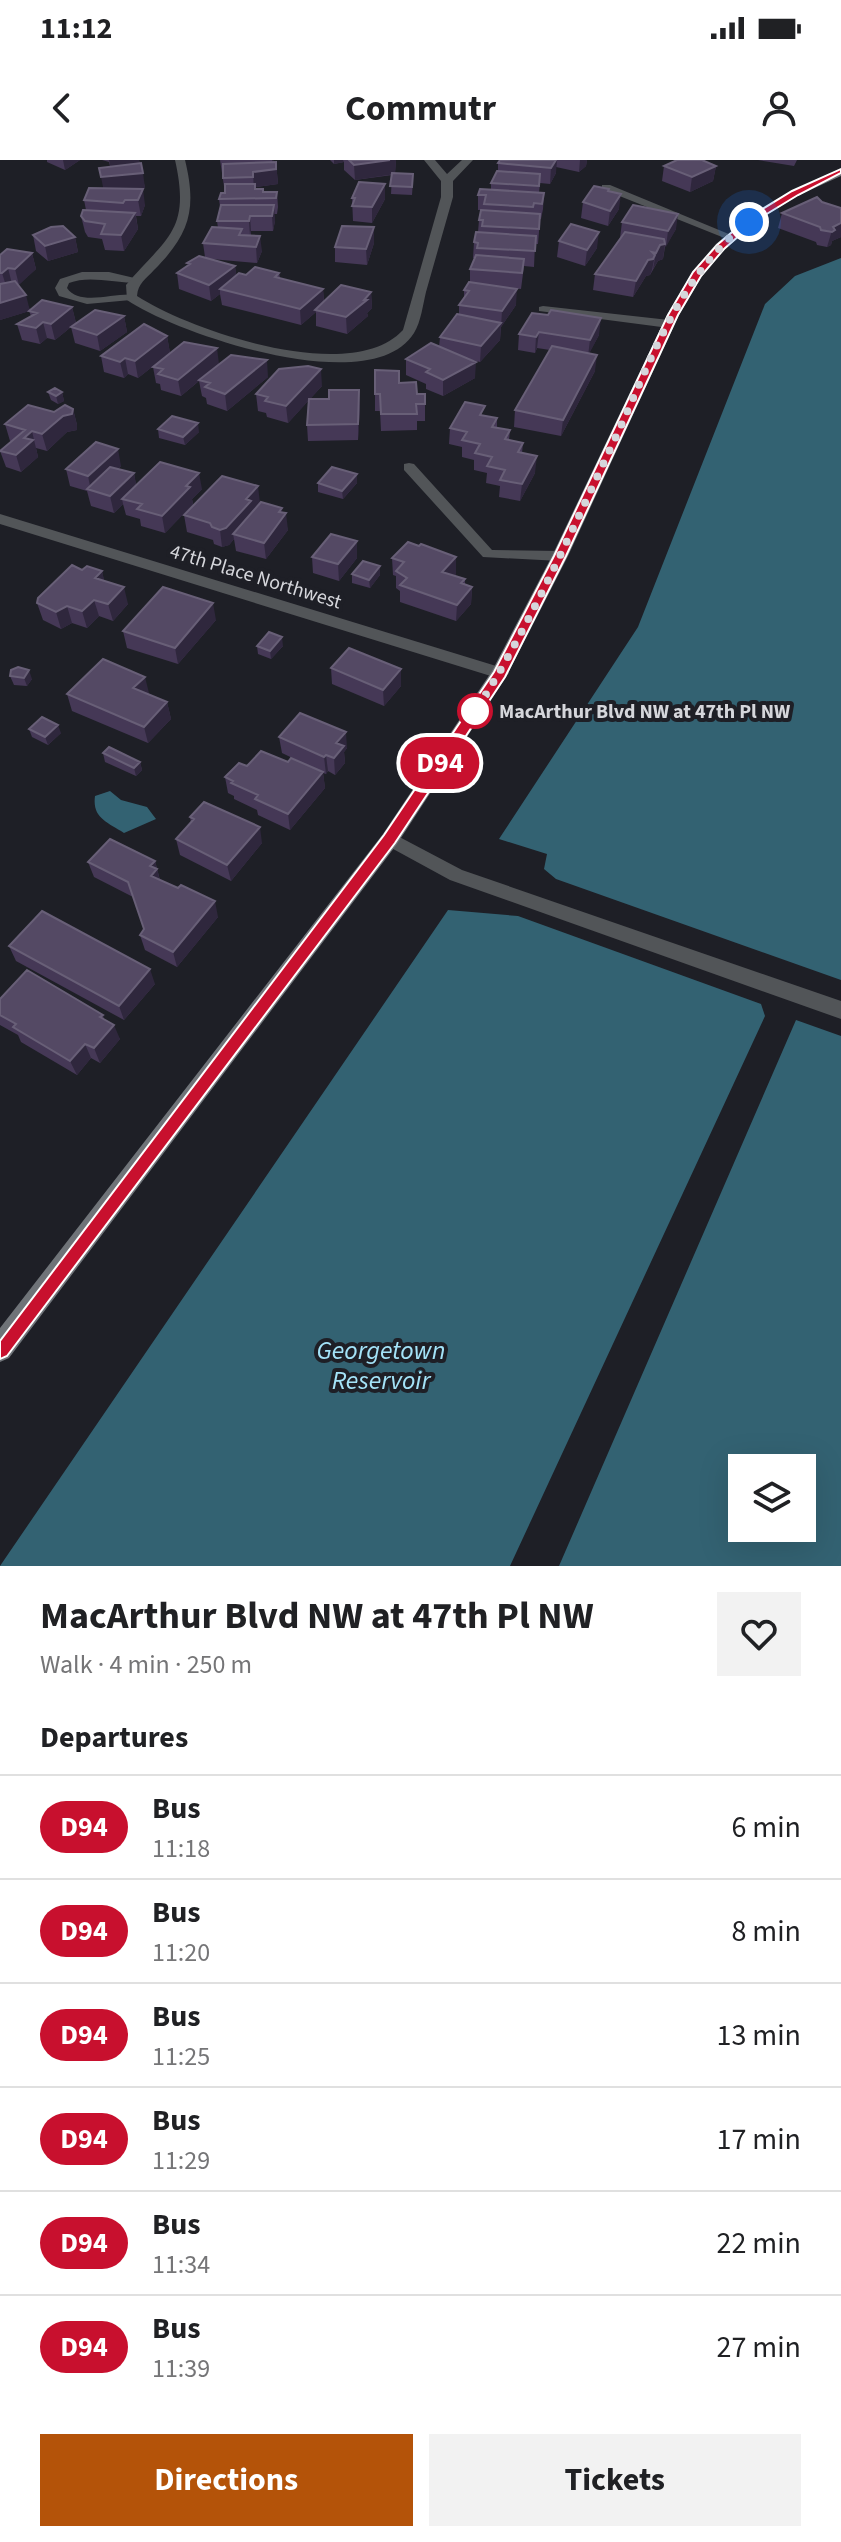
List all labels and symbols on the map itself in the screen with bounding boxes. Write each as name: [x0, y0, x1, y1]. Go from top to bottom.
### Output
your location: [729, 202, 769, 242]
street label: 47th Place Northwest: [167, 538, 345, 616]
marker: MacArthur Blvd NW at 47th Pl NW: [458, 694, 492, 728]
place label: MacArthur Blvd NW at 47th Pl NW: [499, 698, 790, 726]
line badge: D94: [394, 737, 486, 789]
water label: Georgetown Reservoir: [317, 1332, 445, 1399]

